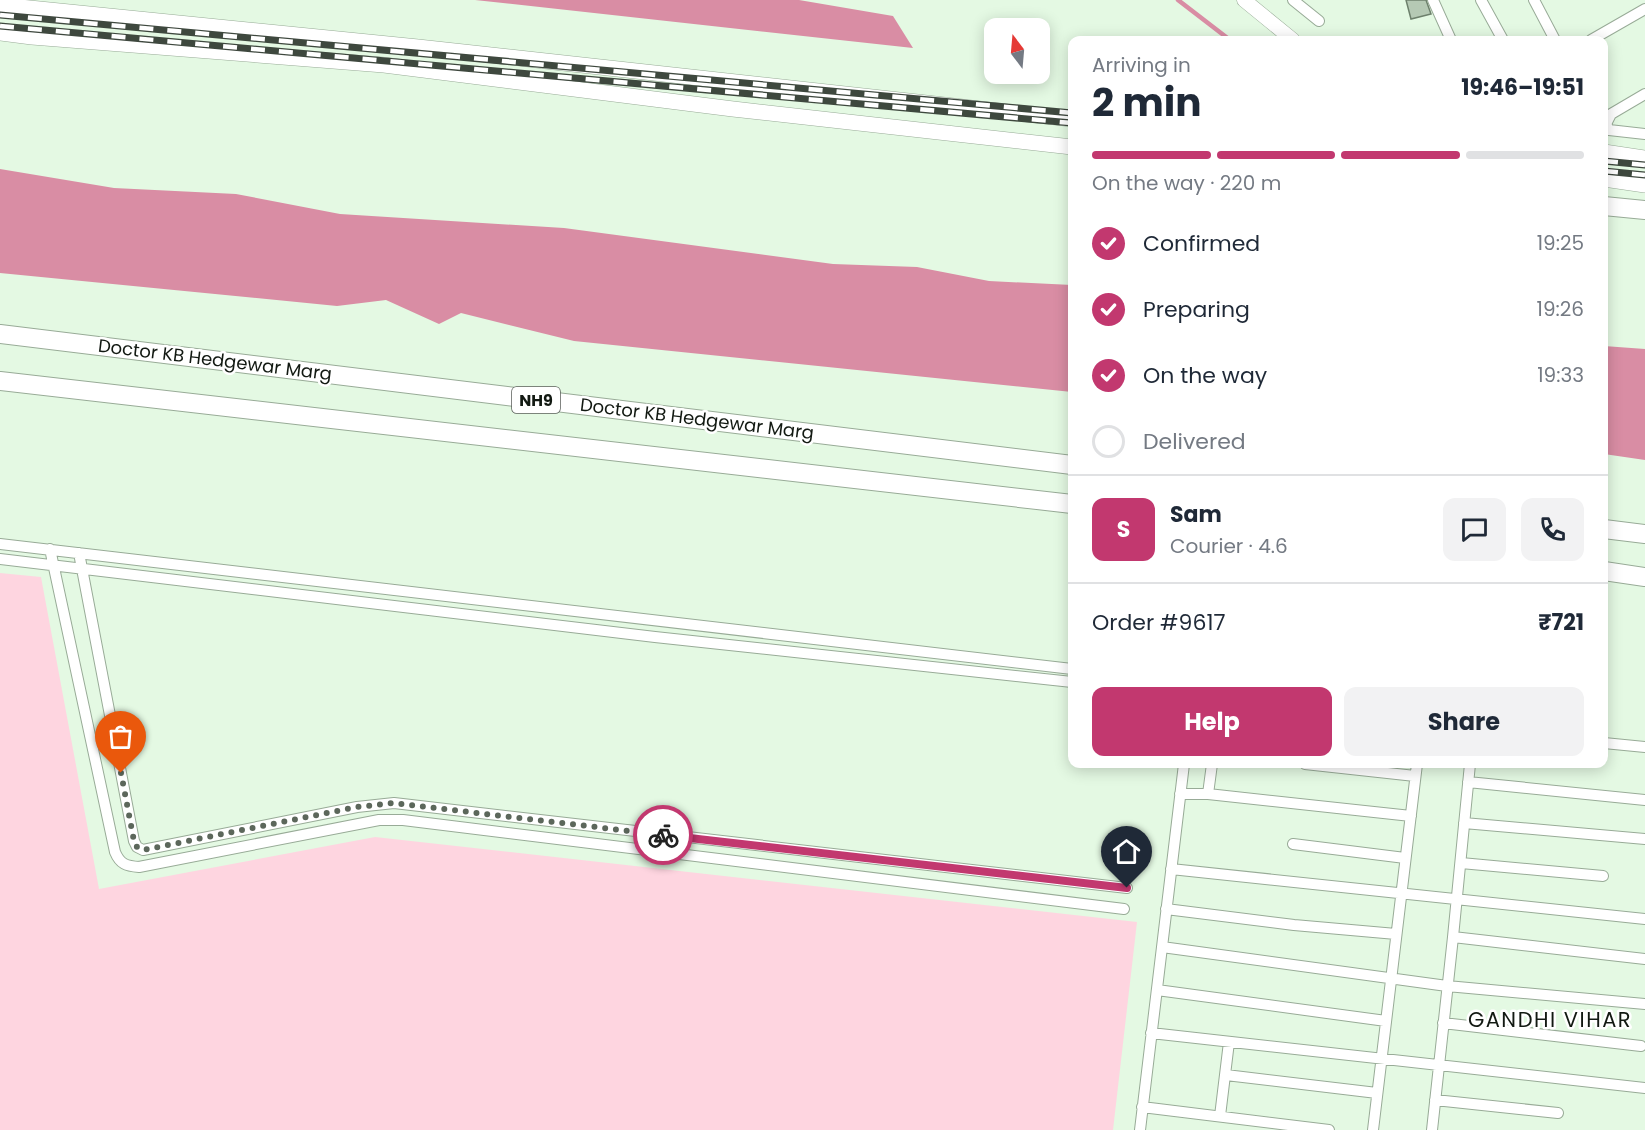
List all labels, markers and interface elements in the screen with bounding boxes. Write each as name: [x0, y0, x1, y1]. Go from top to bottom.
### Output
north arrow: [984, 18, 1050, 84]
map controls: [984, 18, 1050, 84]
text: Arriving in: [1092, 51, 1191, 79]
text: 19:46–19:51: [1461, 72, 1584, 103]
text: 2 min: [1092, 75, 1202, 130]
text: On the way · 220 m: [1092, 169, 1281, 197]
icon: check: [1092, 227, 1125, 260]
text: Confirmed: [1143, 228, 1260, 259]
text: 19:25: [1537, 229, 1584, 257]
icon: check: [1092, 293, 1125, 326]
text: Preparing: [1143, 294, 1250, 325]
text: 19:26: [1537, 295, 1584, 323]
street label: Doctor KB Hedgewar Marg: [97, 333, 333, 386]
icon: check: [1092, 359, 1125, 392]
text: On the way: [1143, 360, 1267, 391]
text: 19:33: [1537, 361, 1584, 389]
road number: NH9: [512, 387, 560, 413]
street label: Doctor KB Hedgewar Marg: [579, 392, 815, 445]
text: Delivered: [1143, 426, 1246, 457]
button: chat: [1443, 498, 1506, 561]
button: phone: [1521, 498, 1584, 561]
text: Sam: [1170, 499, 1222, 530]
text: S: [1117, 514, 1130, 545]
text: Courier · 4.6: [1170, 532, 1288, 560]
text: Order #9617: [1092, 607, 1225, 638]
text: ₹721: [1538, 607, 1584, 638]
button: Help: [1092, 687, 1332, 756]
button: Share: [1344, 687, 1584, 756]
pin: [95, 711, 146, 773]
icon: bag: [104, 720, 137, 753]
courier: [633, 805, 693, 865]
icon: bike: [647, 819, 680, 852]
pin: [1101, 826, 1152, 888]
icon: home: [1110, 835, 1143, 868]
district label: GANDHI VIHAR: [1468, 1005, 1632, 1034]

